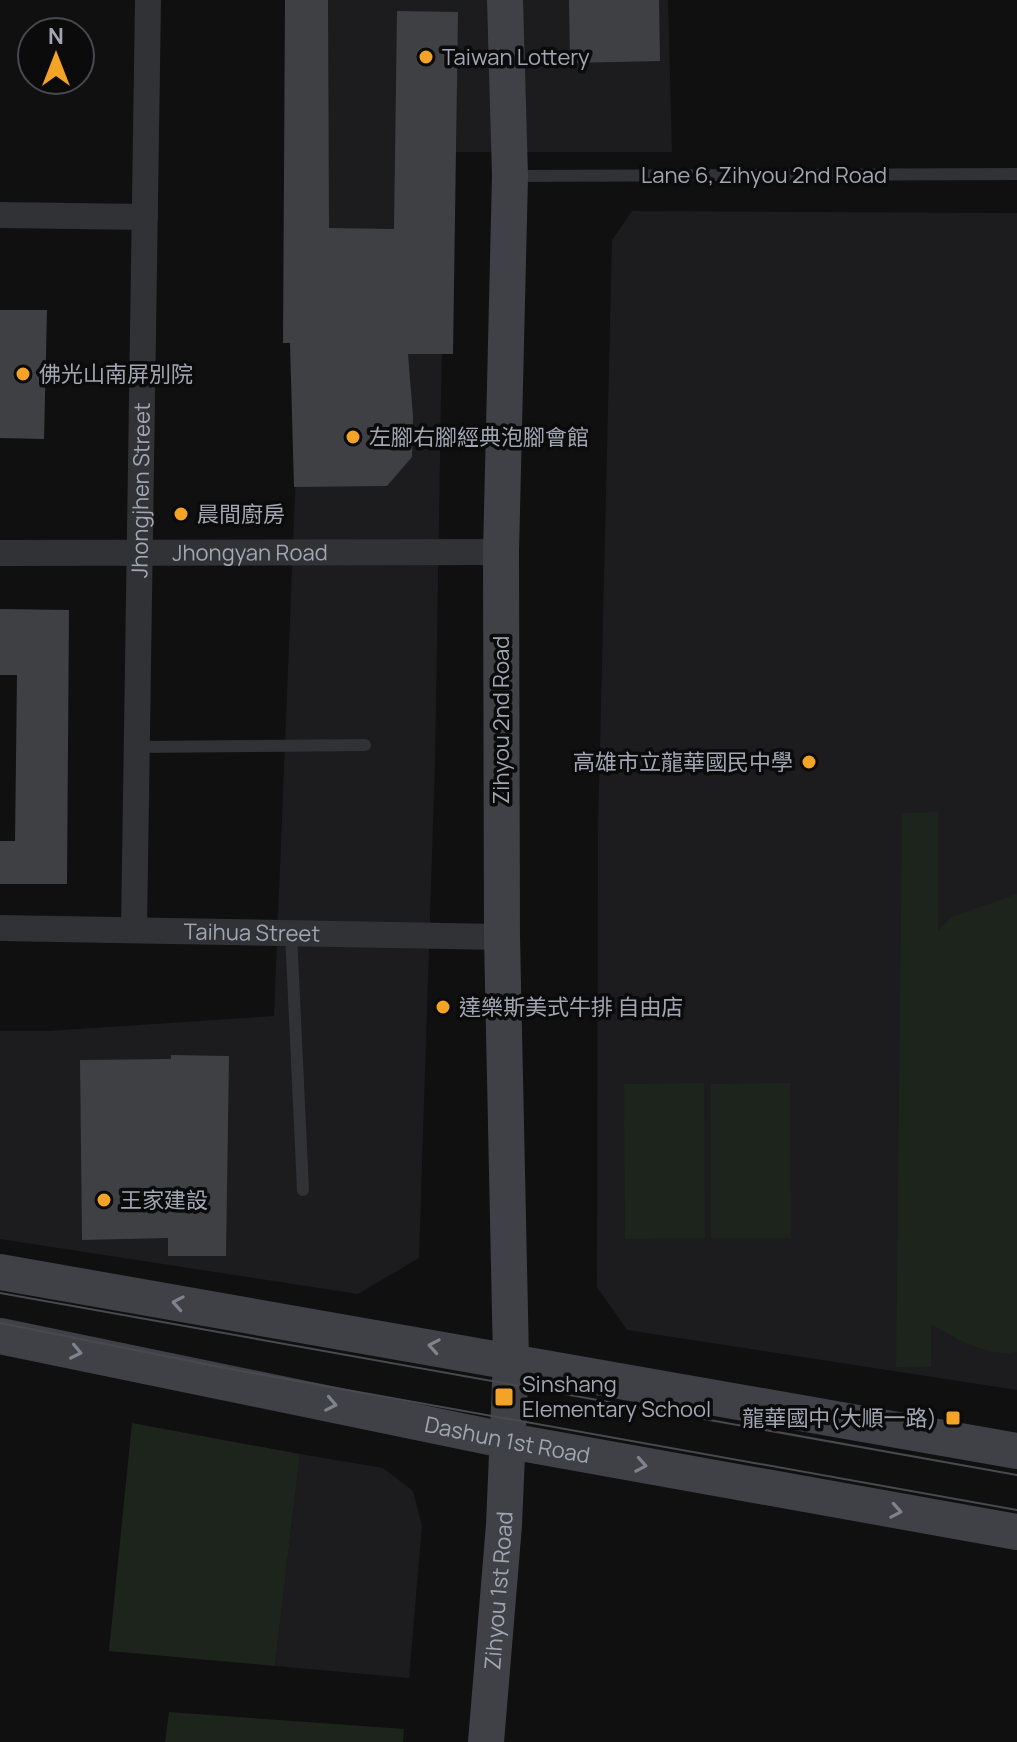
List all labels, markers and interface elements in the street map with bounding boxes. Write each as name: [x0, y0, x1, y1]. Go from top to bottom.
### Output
north arrow: [16, 16, 96, 96]
text: N: [48, 21, 64, 51]
place label: Taiwan Lottery: [442, 42, 590, 72]
marker: Taiwan Lottery: [417, 48, 435, 66]
street label: Lane 6, Zihyou 2nd Road: [641, 160, 887, 190]
place label: 佛光山南屏別院: [39, 359, 193, 389]
marker: 佛光山南屏別院: [14, 365, 32, 383]
street label: Jhongjhen Street: [124, 402, 157, 578]
place label: 左腳右腳經典泡腳會館: [369, 422, 589, 452]
marker: 左腳右腳經典泡腳會館: [344, 428, 362, 446]
place label: 晨間廚房: [197, 499, 285, 529]
marker: 晨間廚房: [172, 505, 190, 523]
street label: Jhongyan Road: [172, 537, 328, 568]
street label: Zihyou 2nd Road: [486, 636, 516, 804]
place label: 高雄市立龍華國民中學: [573, 747, 793, 777]
marker: 高雄市立龍華國民中學: [800, 753, 818, 771]
street label: Taihua Street: [183, 916, 321, 949]
place label: 達樂斯美式牛排 自由店: [459, 992, 683, 1022]
marker: 達樂斯美式牛排 自由店: [434, 998, 452, 1016]
place label: 王家建設: [120, 1185, 208, 1215]
marker: 王家建設: [95, 1191, 113, 1209]
one-way arrow: [171, 1295, 184, 1312]
one-way arrow: [427, 1339, 441, 1356]
one-way arrow: [69, 1343, 83, 1360]
place label: Sinshang Elementary School: [522, 1369, 711, 1424]
marker: Sinshang Elementary School: [493, 1386, 515, 1408]
one-way arrow: [324, 1395, 338, 1412]
place label: 龍華國中(大順一路): [742, 1403, 937, 1433]
street label: Dashun 1st Road: [422, 1409, 593, 1470]
marker: 龍華國中(大順一路): [944, 1409, 962, 1427]
one-way arrow: [634, 1456, 647, 1473]
one-way arrow: [890, 1501, 903, 1518]
street label: Zihyou 1st Road: [477, 1511, 520, 1671]

